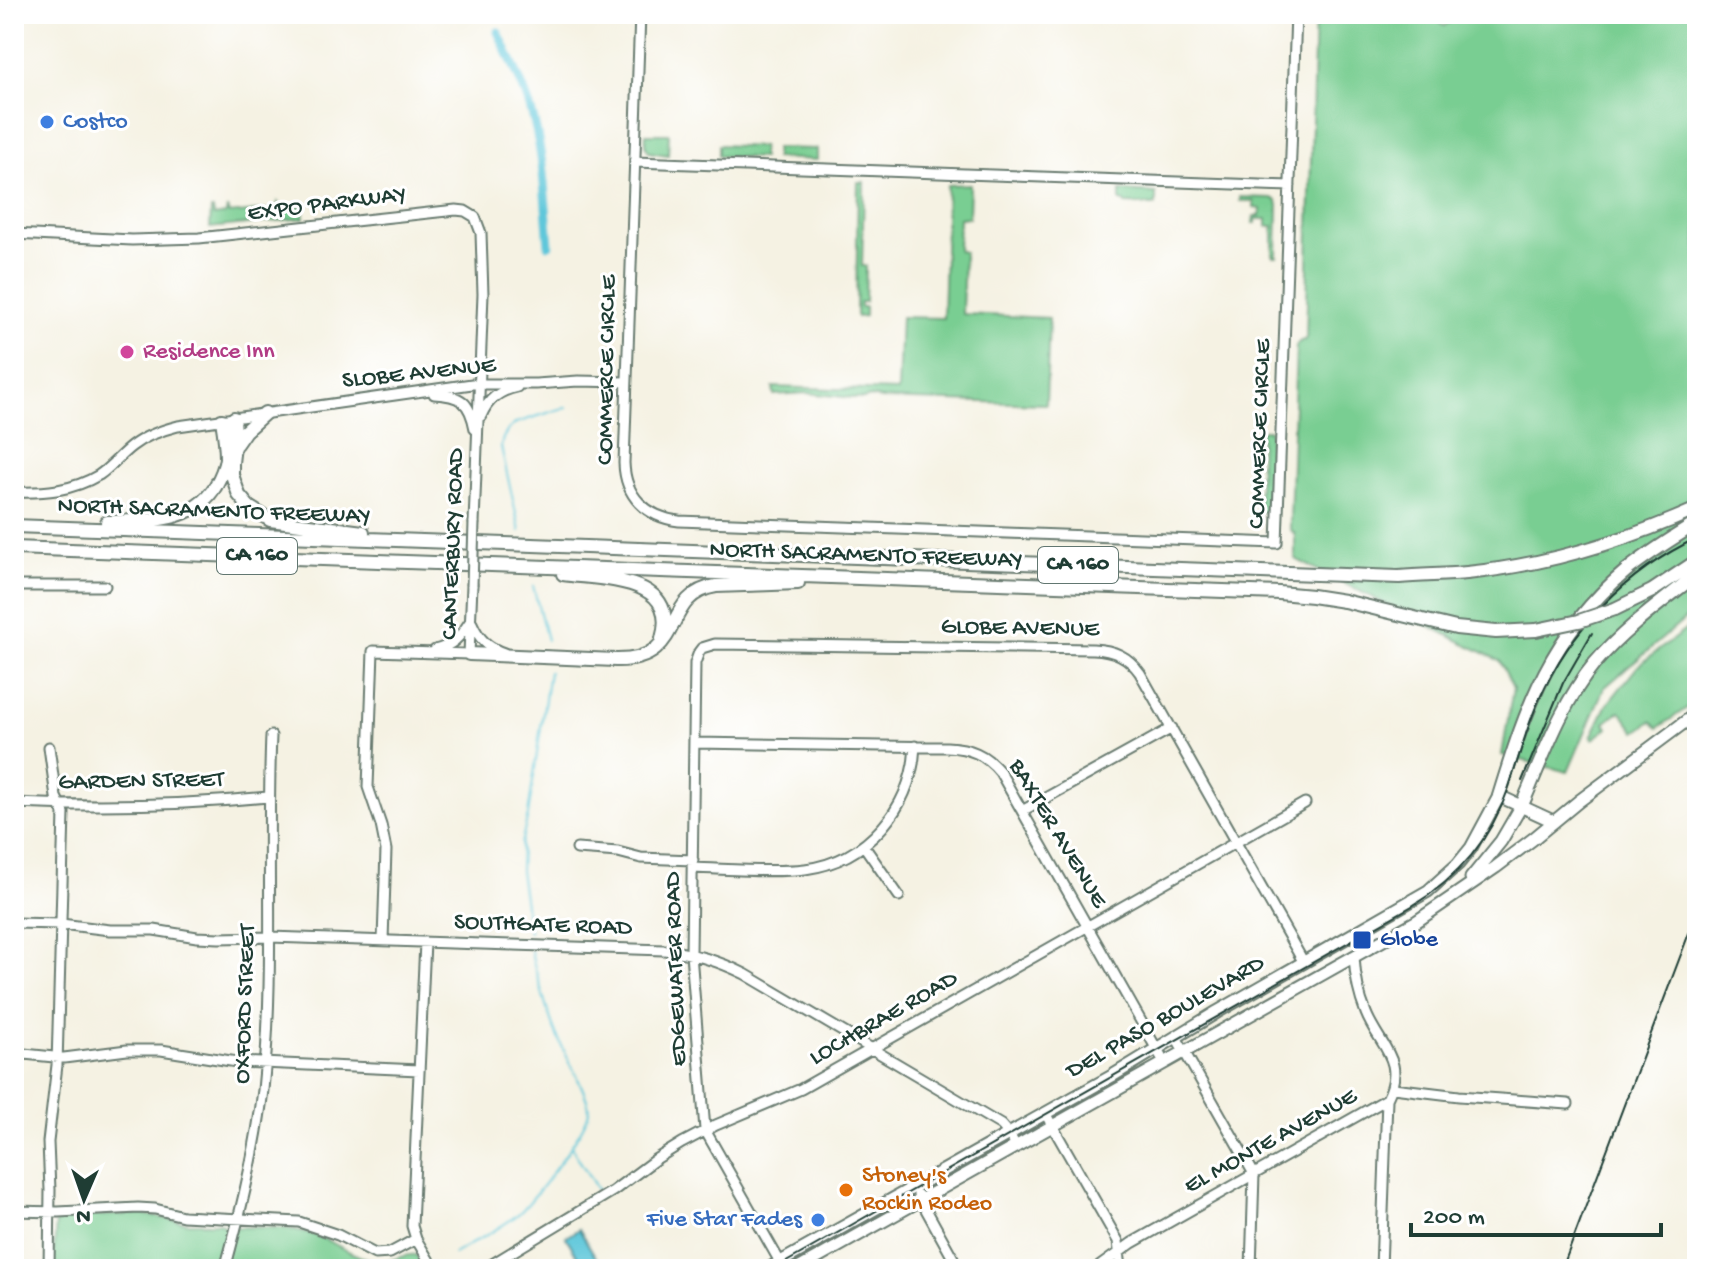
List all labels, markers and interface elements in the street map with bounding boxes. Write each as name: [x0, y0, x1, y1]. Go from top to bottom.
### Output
place label: Costco: [63, 108, 128, 137]
marker: Costco: [38, 113, 56, 131]
street label: EXPO PARKWAY: [246, 181, 408, 229]
street label: COMMERCE CIRCLE: [592, 274, 624, 465]
street label: COMMERCE CIRCLE: [1243, 337, 1279, 529]
place label: Residence Inn: [143, 338, 275, 367]
marker: Residence Inn: [118, 343, 136, 361]
street label: SLOBE AVENUE: [341, 351, 498, 396]
street label: CANTERBURY ROAD: [436, 447, 472, 640]
street label: NORTH SACRAMENTO FREEWAY: [57, 492, 371, 532]
street label: NORTH SACRAMENTO FREEWAY: [709, 536, 1023, 576]
road number: CA 160: [217, 538, 297, 574]
road number: CA 160: [1038, 547, 1118, 583]
street label: GLOBE AVENUE: [941, 613, 1100, 645]
street label: BAXTER AVENUE: [1001, 753, 1113, 915]
street label: GARDEN STREET: [58, 766, 226, 798]
street label: EDGEWATER ROAD: [659, 871, 695, 1067]
street label: SOUTHGATE ROAD: [453, 908, 633, 944]
street label: OXFORD STREET: [229, 922, 263, 1084]
place label: Globe: [1380, 926, 1439, 955]
marker: Globe: [1351, 929, 1373, 951]
street label: DEL PASO BOULEVARD: [1060, 949, 1270, 1088]
street label: LOCHBRAE ROAD: [805, 965, 964, 1073]
street label: EL MONTE AVENUE: [1180, 1082, 1363, 1201]
north arrow: [44, 1159, 124, 1239]
place label: Stoney's Rockin Rodeo: [862, 1162, 992, 1219]
marker: Stoney's Rockin Rodeo: [837, 1181, 855, 1199]
scale bar: [1411, 1187, 1661, 1237]
text: N: [76, 1202, 91, 1228]
text: 200 m: [1423, 1204, 1485, 1233]
place label: Five Star Fades: [646, 1206, 803, 1235]
marker: Five Star Fades: [809, 1211, 827, 1229]

